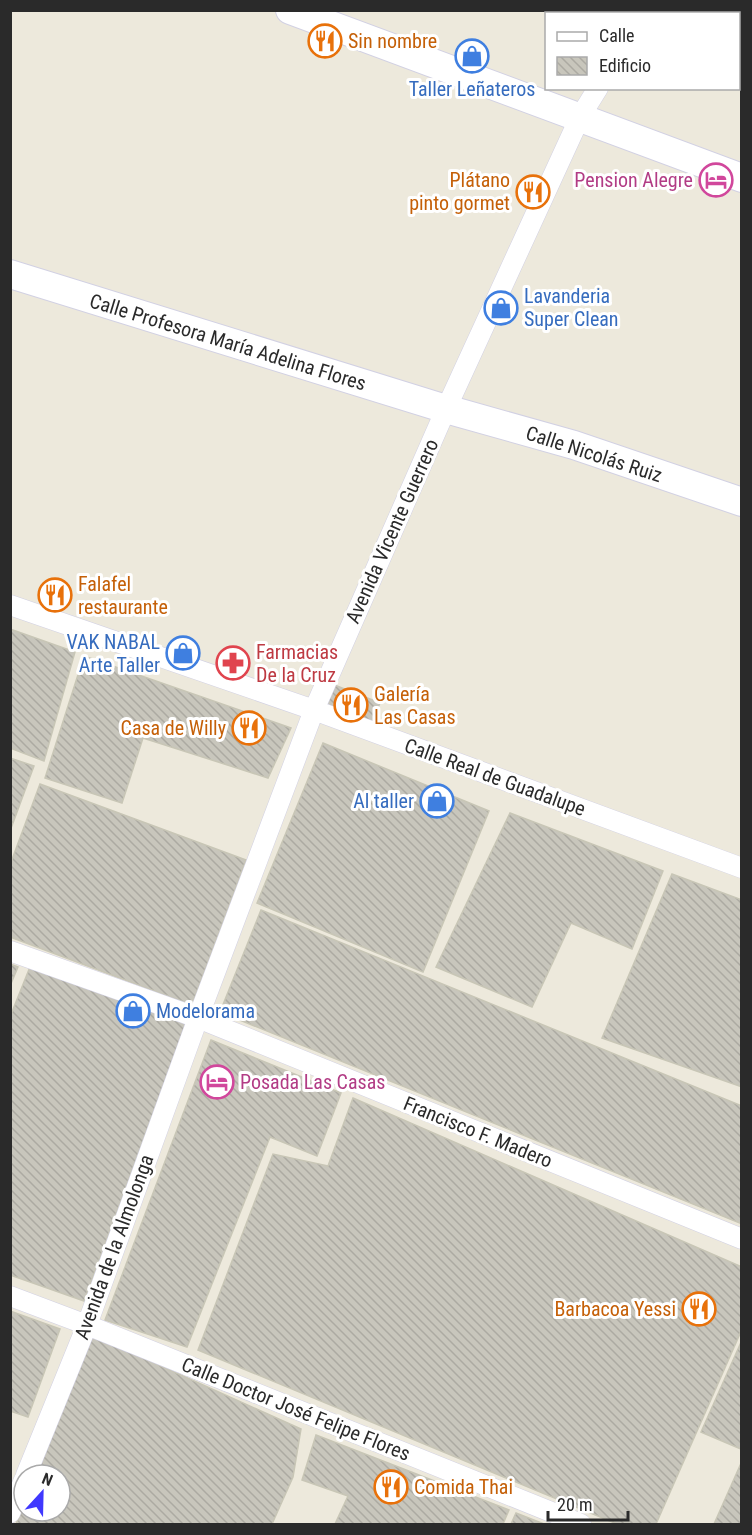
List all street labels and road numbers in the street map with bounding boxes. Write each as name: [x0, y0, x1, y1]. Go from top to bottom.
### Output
street label: Calle Profesora María Adelina Flores: [87, 288, 369, 396]
street label: Calle Nicolás Ruiz: [523, 421, 665, 487]
street label: Avenida Vicente Guerrero: [340, 435, 444, 627]
street label: Calle Real de Guadalupe: [401, 733, 589, 821]
street label: Francisco F. Madero: [400, 1091, 556, 1173]
street label: Avenida de la Almolonga: [69, 1151, 159, 1343]
street label: Calle Doctor José Felipe Flores: [178, 1352, 414, 1466]

